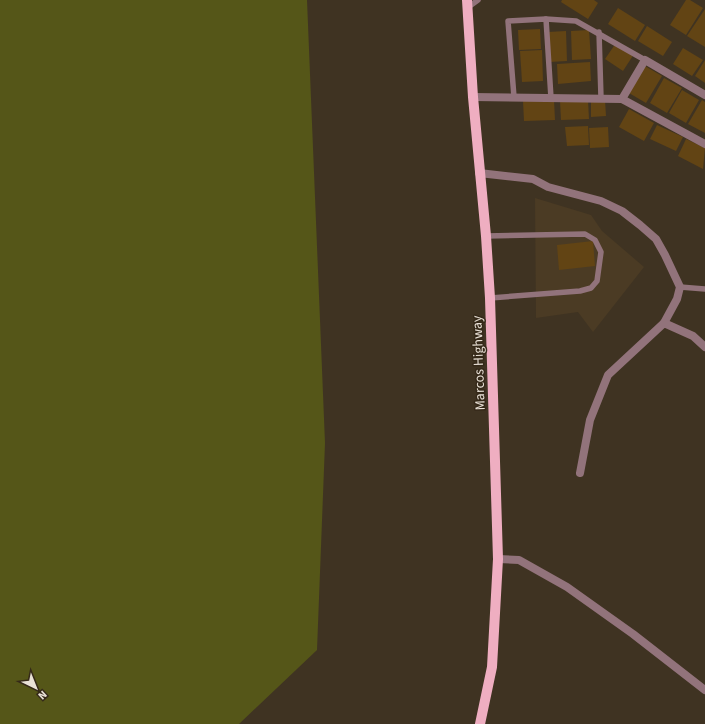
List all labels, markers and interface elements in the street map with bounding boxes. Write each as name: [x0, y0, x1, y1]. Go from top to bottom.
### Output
street label: Marcos Highway: [467, 315, 491, 411]
north arrow: [16, 668, 56, 708]
text: N: [35, 687, 50, 703]

